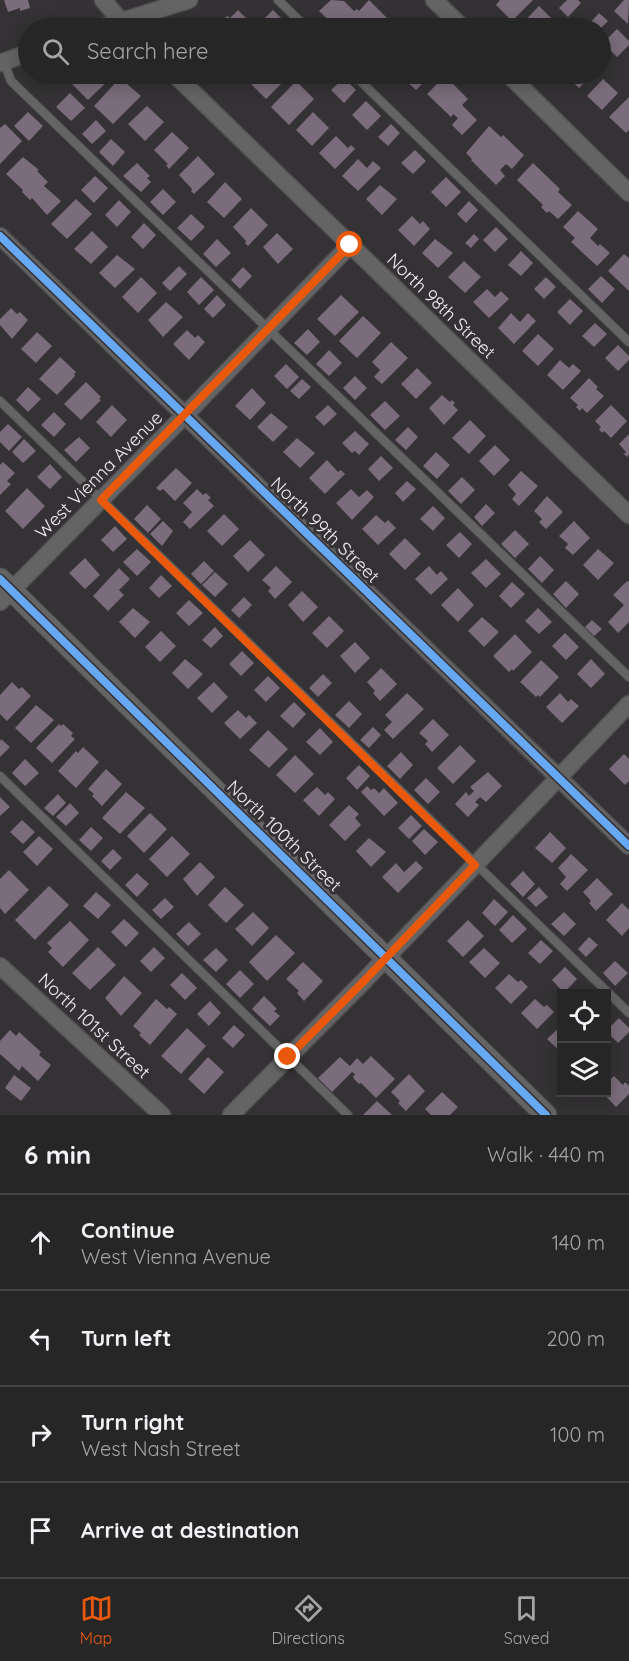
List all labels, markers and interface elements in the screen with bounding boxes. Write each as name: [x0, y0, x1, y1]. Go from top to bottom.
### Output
search box: [18, 18, 611, 84]
icon: search: [39, 35, 72, 68]
text: Search here: [87, 37, 208, 65]
route start: [336, 231, 362, 257]
street label: North 98th Street: [382, 248, 501, 363]
street label: West Vienna Avenue: [30, 406, 167, 543]
street label: North 99th Street: [266, 472, 385, 587]
street label: North 100th Street: [222, 775, 347, 896]
street label: North 101st Street: [34, 968, 155, 1083]
map controls: [557, 989, 611, 1097]
button: locate: [557, 989, 611, 1043]
route end: [274, 1043, 300, 1069]
button: layers: [557, 1043, 611, 1097]
text: 6 min: [24, 1138, 91, 1171]
text: Walk · 440 m: [487, 1142, 605, 1167]
text: Continue: [81, 1216, 175, 1244]
icon: ahead: [24, 1226, 57, 1259]
text: 140 m: [552, 1230, 605, 1255]
text: West Vienna Avenue: [81, 1244, 271, 1269]
icon: left: [24, 1322, 57, 1355]
text: Turn left: [81, 1324, 171, 1352]
text: 200 m: [546, 1326, 605, 1351]
text: Turn right: [81, 1408, 185, 1436]
icon: right: [24, 1418, 57, 1451]
text: 100 m: [550, 1422, 605, 1447]
text: West Nash Street: [81, 1436, 240, 1461]
icon: arrive: [24, 1514, 57, 1547]
text: Arrive at destination: [81, 1516, 299, 1544]
tab: Map: [80, 1592, 113, 1648]
tab: Directions: [272, 1592, 345, 1648]
tab: Saved: [504, 1592, 549, 1648]

